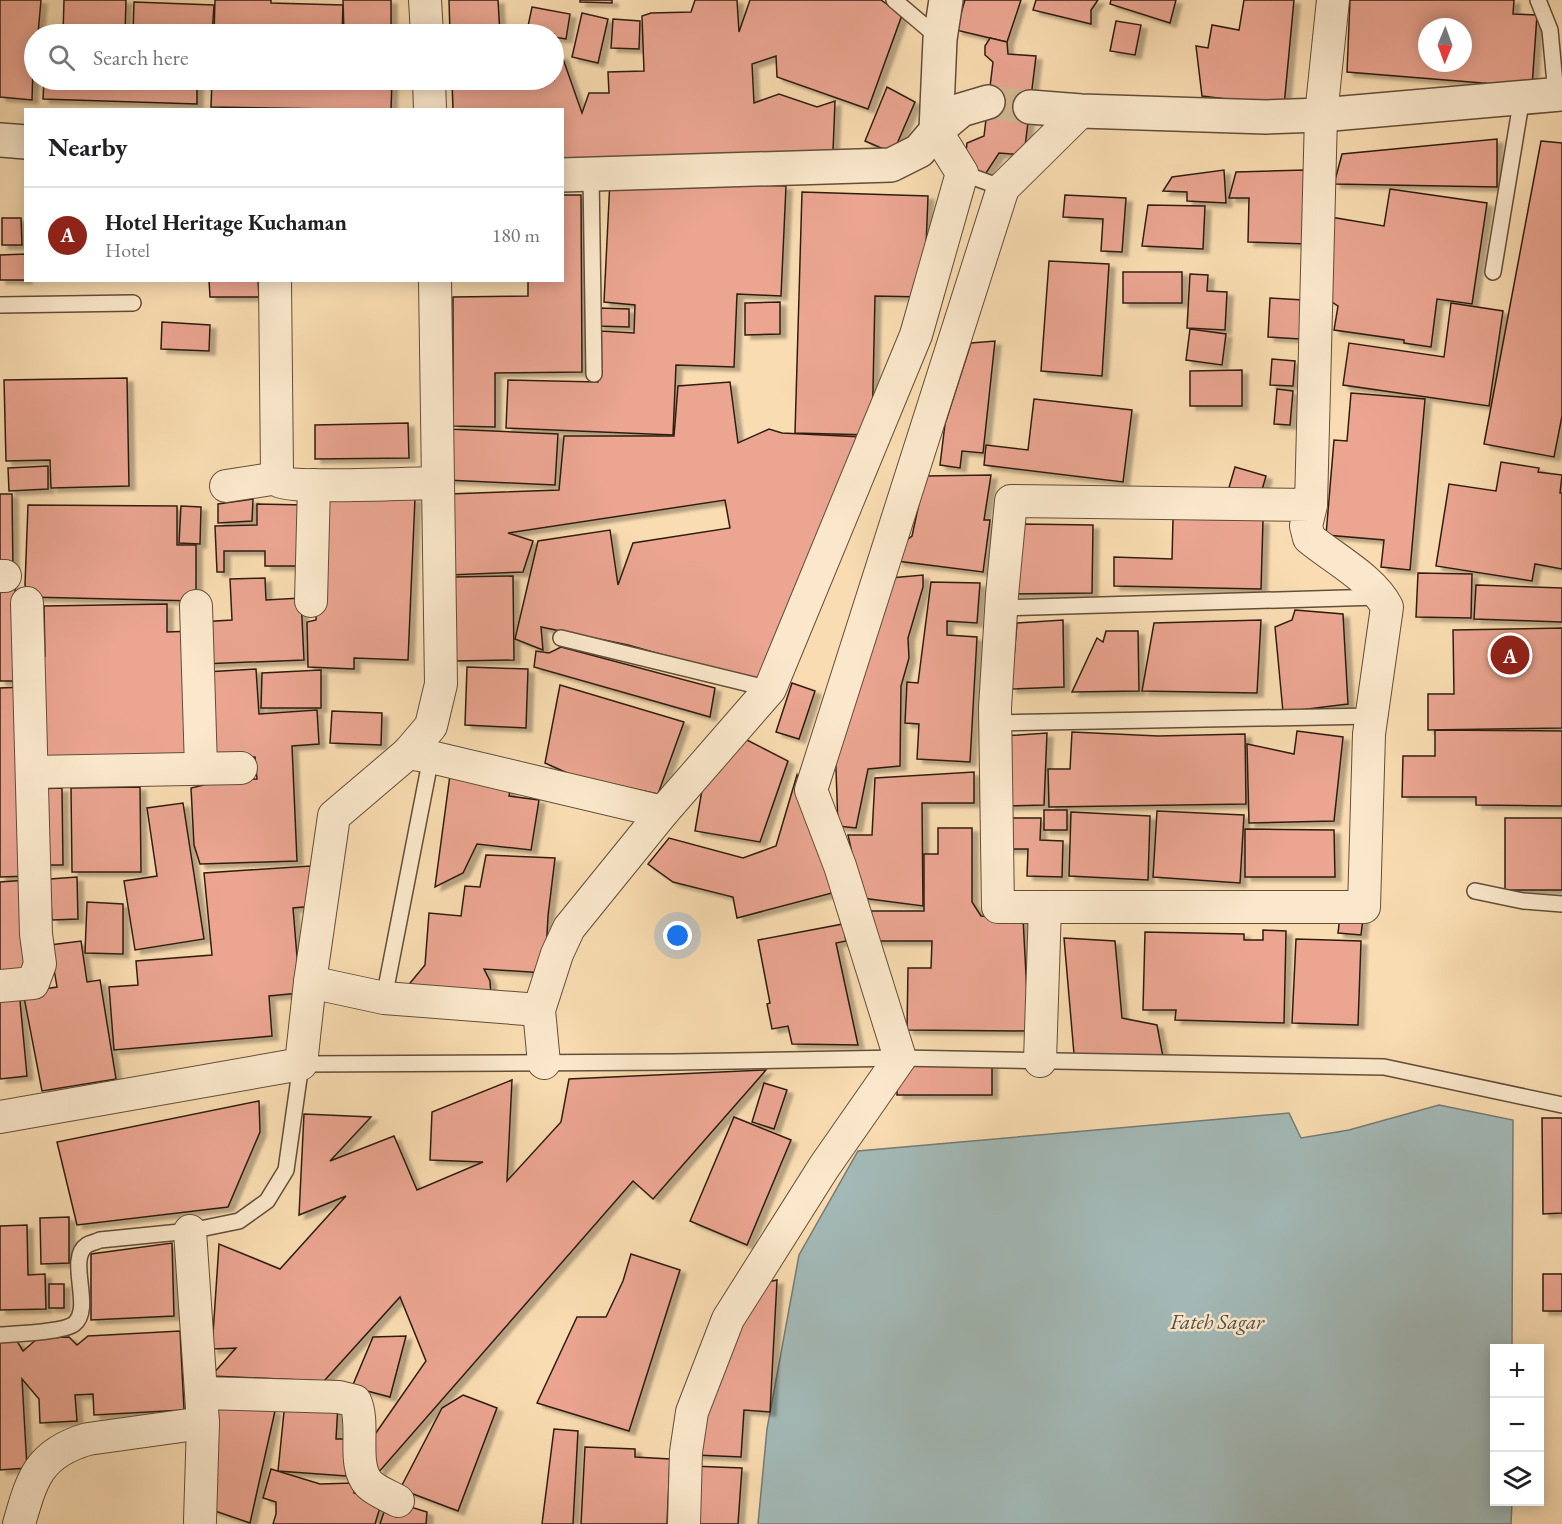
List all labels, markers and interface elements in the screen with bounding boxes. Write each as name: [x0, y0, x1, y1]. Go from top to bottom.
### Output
north arrow: [1418, 18, 1472, 72]
search box: [24, 24, 564, 90]
icon: search: [45, 41, 78, 74]
text: Search here: [93, 43, 188, 72]
text: Nearby: [48, 130, 128, 164]
text: Hotel Heritage Kuchaman: [105, 208, 347, 237]
text: A: [60, 222, 75, 248]
text: 180 m: [492, 222, 540, 248]
text: Hotel: [105, 237, 150, 263]
pin: A: [1490, 632, 1530, 678]
your location: [663, 921, 692, 950]
water label: Fateh Sagar: [1169, 1308, 1265, 1335]
map controls: [1490, 1344, 1544, 1506]
button: +: [1490, 1344, 1544, 1398]
button: −: [1490, 1398, 1544, 1452]
button: layers: [1490, 1452, 1544, 1506]

